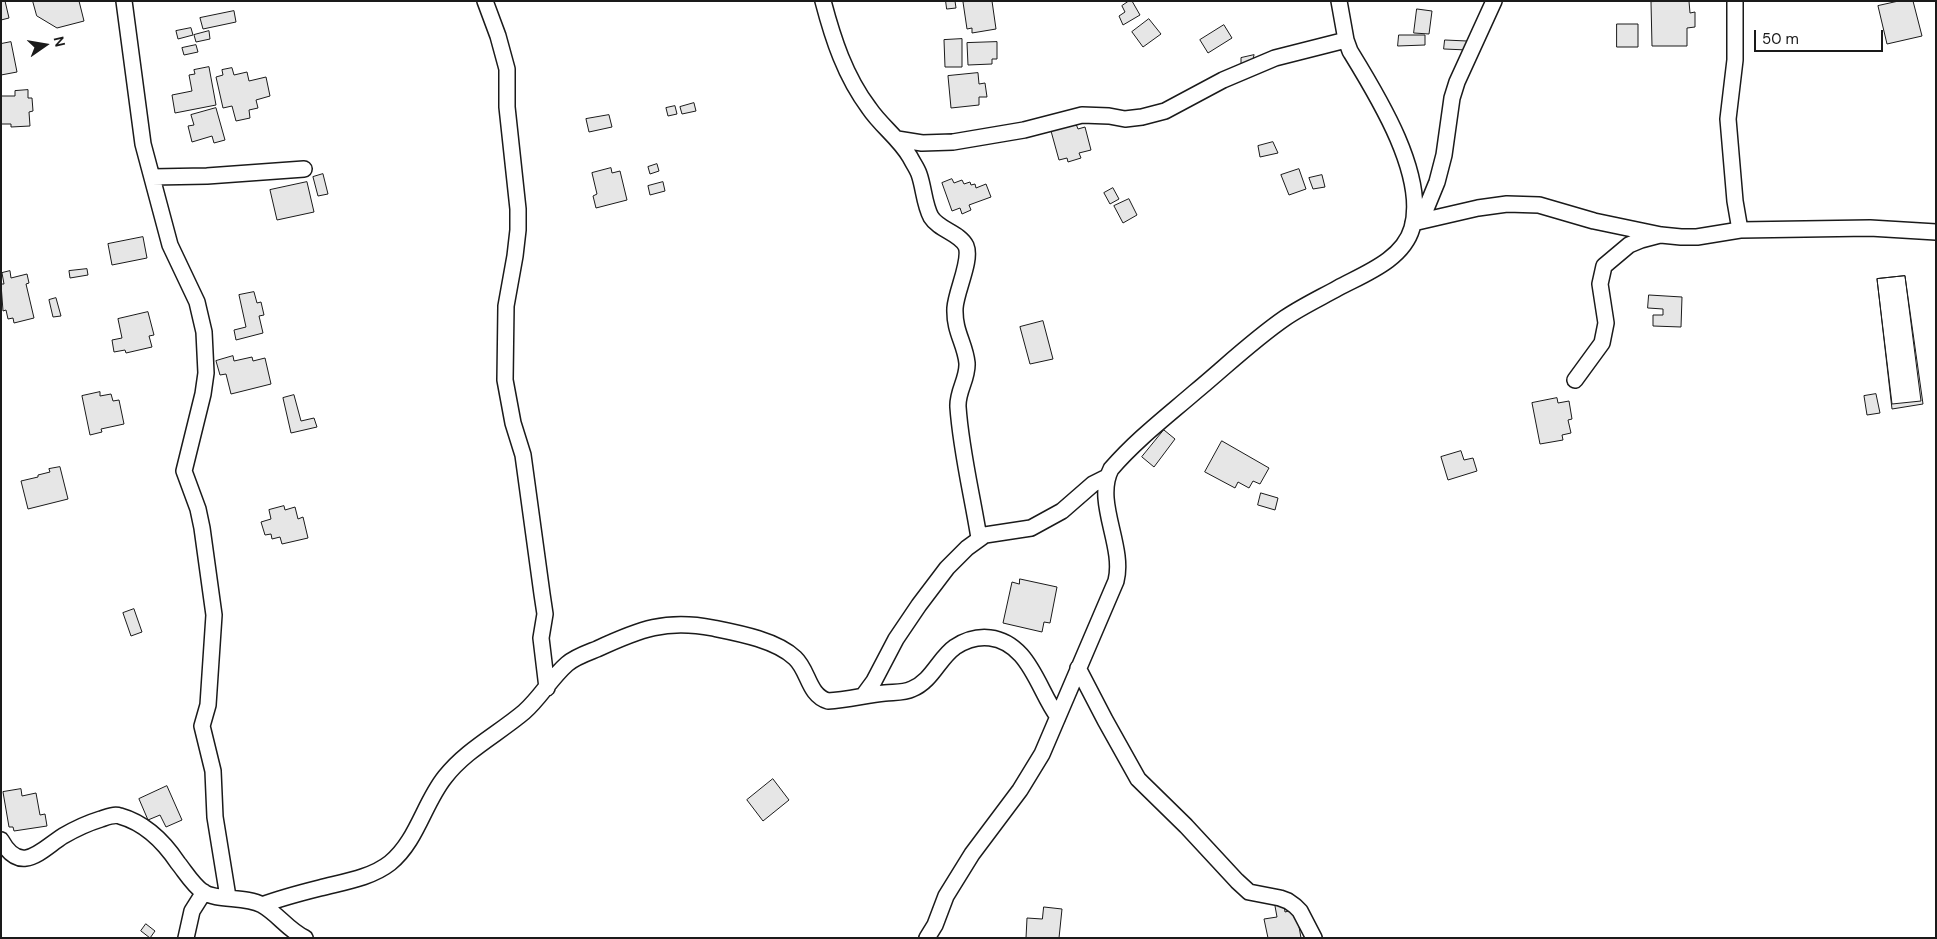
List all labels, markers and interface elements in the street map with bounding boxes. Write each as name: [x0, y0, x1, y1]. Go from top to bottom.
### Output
north arrow: [20, 20, 70, 70]
scale bar: [1757, 20, 1886, 52]
text: 50 m: [1762, 29, 1799, 49]
text: N: [50, 35, 70, 49]

